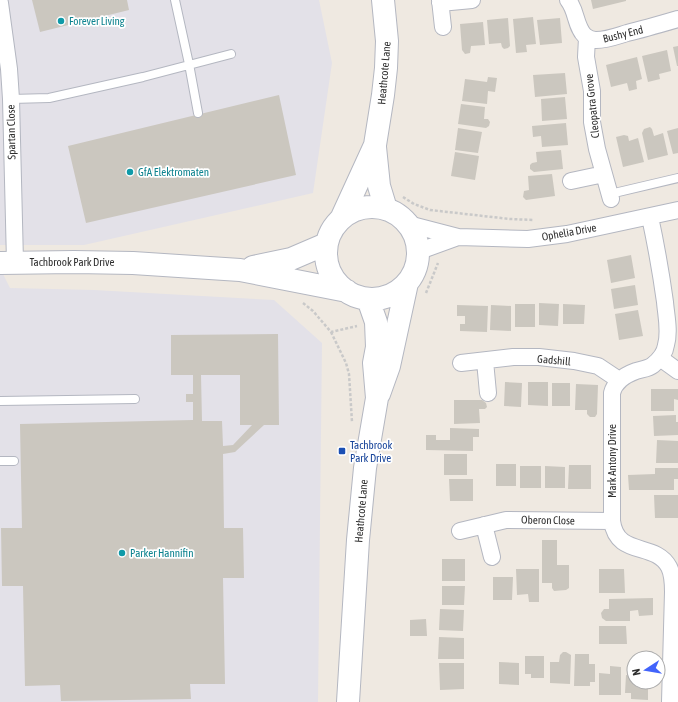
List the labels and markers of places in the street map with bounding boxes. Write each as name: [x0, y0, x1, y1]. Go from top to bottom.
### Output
place label: Forever Living: [69, 15, 125, 27]
marker: Forever Living: [56, 16, 66, 26]
place label: GfA Elektromaten: [138, 166, 209, 178]
marker: GfA Elektromaten: [125, 167, 135, 177]
place label: Tachbrook Park Drive: [350, 439, 392, 464]
marker: Tachbrook Park Drive: [337, 446, 347, 456]
place label: Parker Hannifin: [130, 547, 194, 559]
marker: Parker Hannifin: [117, 548, 127, 558]

